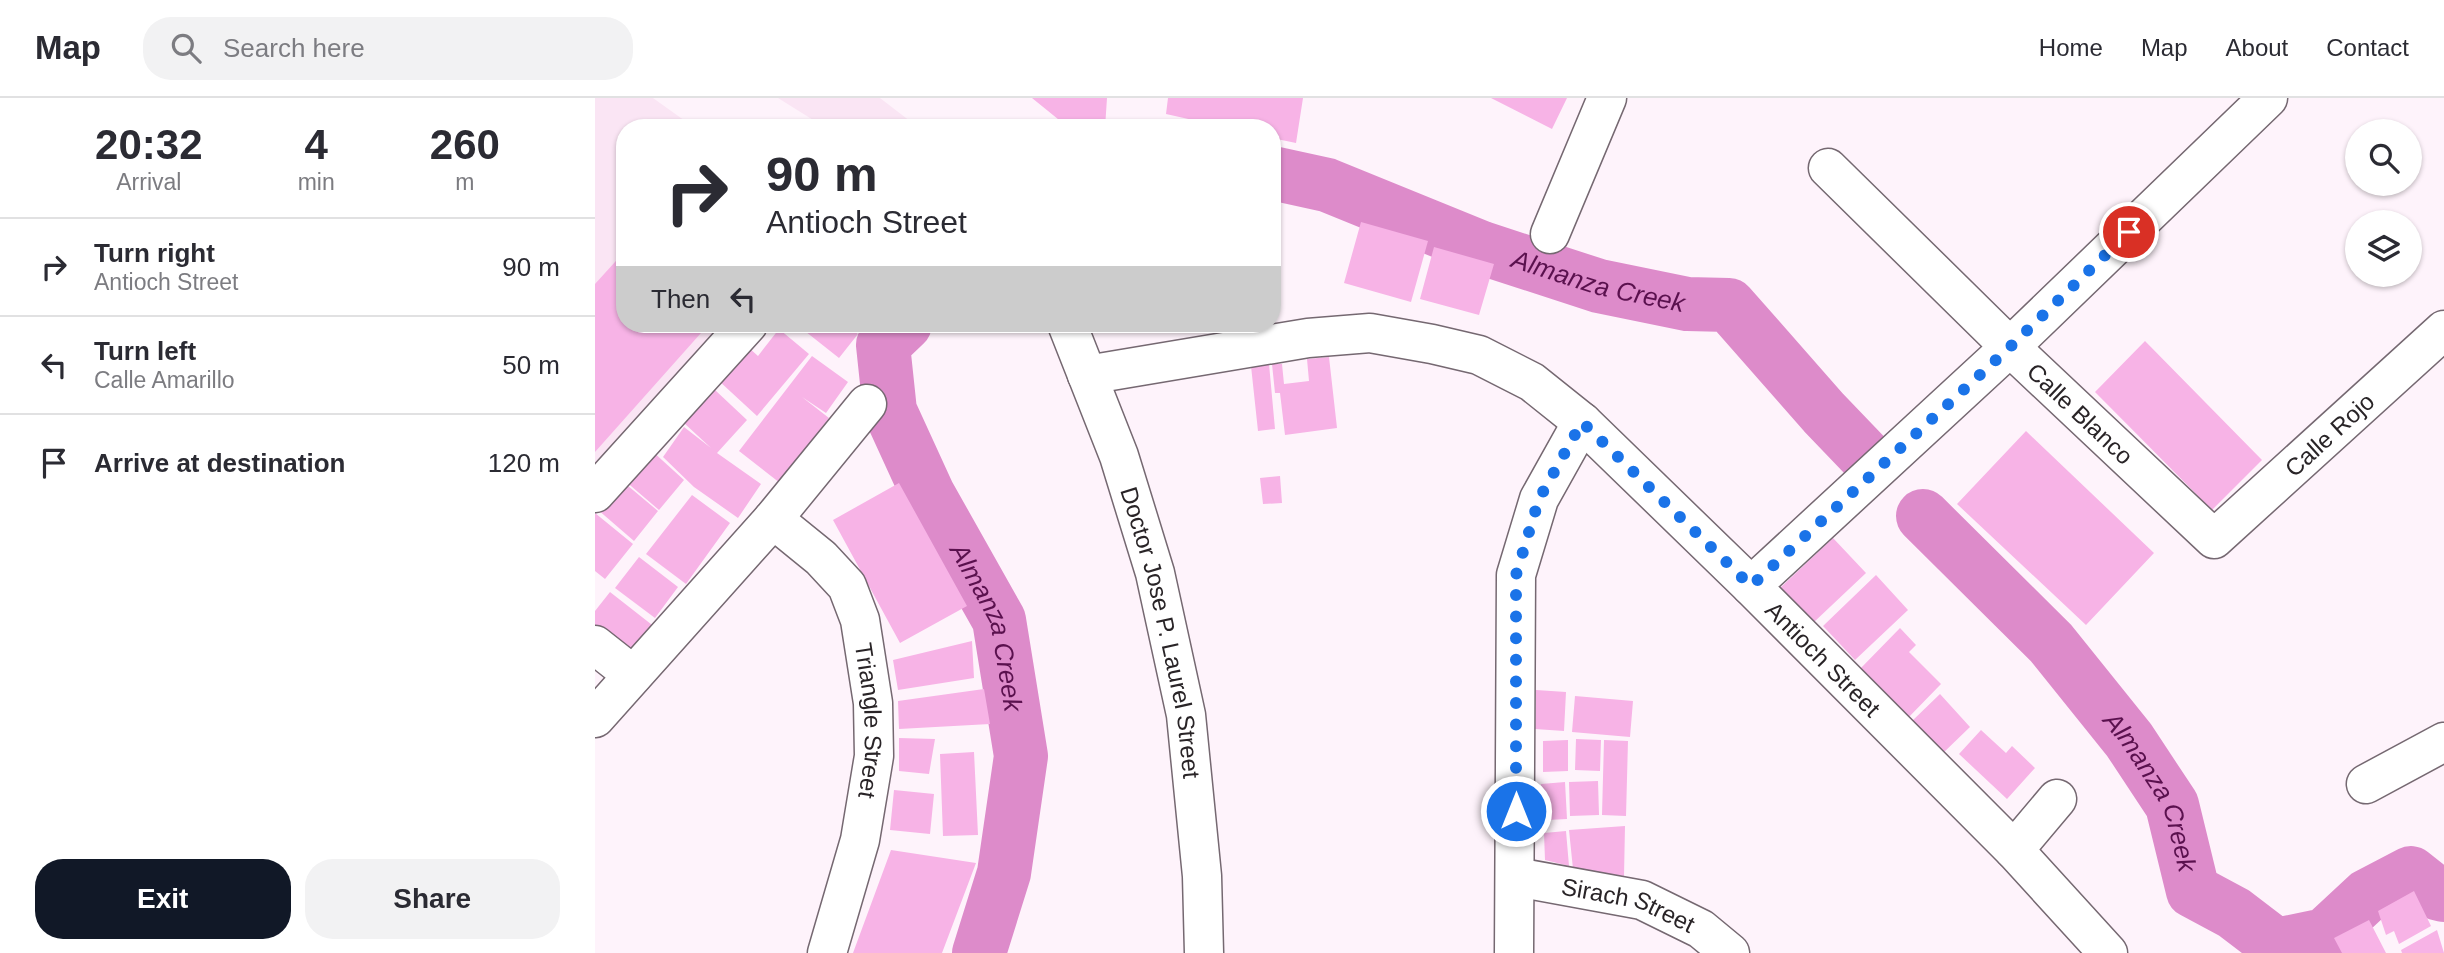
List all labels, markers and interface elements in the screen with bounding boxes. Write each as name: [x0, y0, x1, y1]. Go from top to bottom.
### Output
search box: [143, 17, 633, 80]
text: Map: [35, 29, 101, 66]
icon: search: [167, 29, 205, 67]
text: Search here: [223, 33, 365, 63]
text: Home: [2039, 34, 2103, 61]
text: Map: [2141, 34, 2188, 61]
text: About: [2226, 34, 2288, 61]
text: Contact: [2326, 34, 2409, 61]
map controls: [2345, 119, 2422, 287]
button: search: [2345, 119, 2422, 196]
text: 20:32: [95, 121, 203, 168]
text: 4: [304, 121, 328, 168]
text: 260: [430, 121, 500, 168]
icon: right: [651, 147, 742, 238]
text: 90 m: [766, 147, 878, 201]
text: Arrival: [116, 169, 181, 195]
text: min: [298, 169, 335, 195]
text: m: [455, 169, 474, 195]
pin: [2099, 202, 2159, 262]
text: Antioch Street: [766, 204, 967, 240]
button: layers: [2345, 210, 2422, 287]
icon: arrive: [2110, 213, 2148, 251]
text: Turn right: [94, 238, 215, 268]
water label: Almanza Creek: [1506, 243, 1689, 319]
icon: right: [35, 248, 73, 286]
text: 90 m: [502, 252, 560, 282]
text: Antioch Street: [94, 269, 238, 295]
icon: left: [724, 280, 762, 318]
text: Then: [651, 284, 710, 314]
text: Turn left: [94, 336, 196, 366]
icon: left: [35, 346, 73, 384]
text: 50 m: [502, 350, 560, 380]
street label: Calle Blanco: [2022, 357, 2139, 469]
text: Calle Amarillo: [94, 367, 235, 393]
street label: Calle Rojo: [2279, 387, 2379, 482]
icon: arrive: [35, 444, 73, 482]
text: Arrive at destination: [94, 448, 345, 478]
text: 120 m: [488, 448, 560, 478]
street label: Doctor Jose P. Laurel Street: [1116, 483, 1206, 780]
water label: Almanza Creek: [943, 536, 1029, 715]
street label: Antioch Street: [1761, 596, 1886, 722]
street label: Triangle Street: [850, 641, 888, 801]
water label: Almanza Creek: [2096, 704, 2203, 877]
position arrow: [1479, 774, 1553, 848]
button: Exit: [35, 859, 291, 939]
button: Share: [305, 859, 560, 939]
street label: Sirach Street: [1559, 872, 1700, 938]

